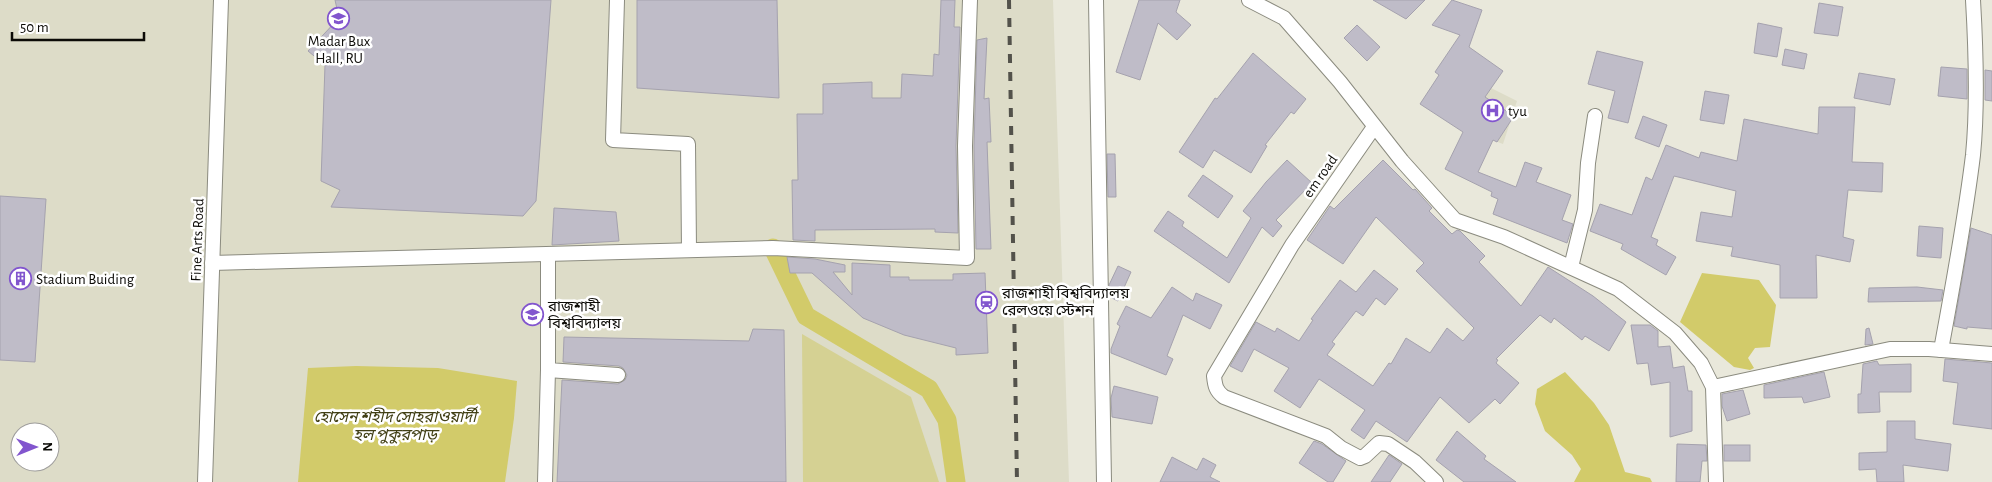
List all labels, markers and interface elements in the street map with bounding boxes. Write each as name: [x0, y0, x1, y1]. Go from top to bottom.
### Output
school or university icon: Madar Bux Hall, RU: [327, 6, 351, 30]
scale bar: [12, 10, 145, 42]
text: 50 m: [20, 20, 49, 35]
place label: Madar Bux Hall, RU: [308, 34, 371, 66]
hospital icon: tyu: [1480, 99, 1504, 123]
place label: tyu: [1508, 104, 1527, 119]
street label: em road: [1300, 152, 1341, 200]
street label: Fine Arts Road: [189, 198, 206, 282]
building icon: Stadium Buiding: [8, 267, 32, 291]
place label: Stadium Buiding: [36, 272, 135, 287]
place label: রাজশাহী বিশ্ববিদ্যালয় রেলওয়ে স্টেশন: [1001, 285, 1130, 318]
station icon: রাজশাহী বিশ্ববিদ্যালয় রেলওয়ে স্টেশন: [974, 290, 998, 314]
place label: রাজশাহী বিশ্ববিদ্যালয়: [547, 298, 621, 331]
school or university icon: রাজশাহী বিশ্ববিদ্যালয়: [520, 303, 544, 327]
water label: হোসেন শহীদ সোহরাওয়ার্দী হল পুকুরপাড়: [314, 406, 479, 444]
north arrow: [10, 422, 60, 472]
text: N: [40, 442, 54, 452]

